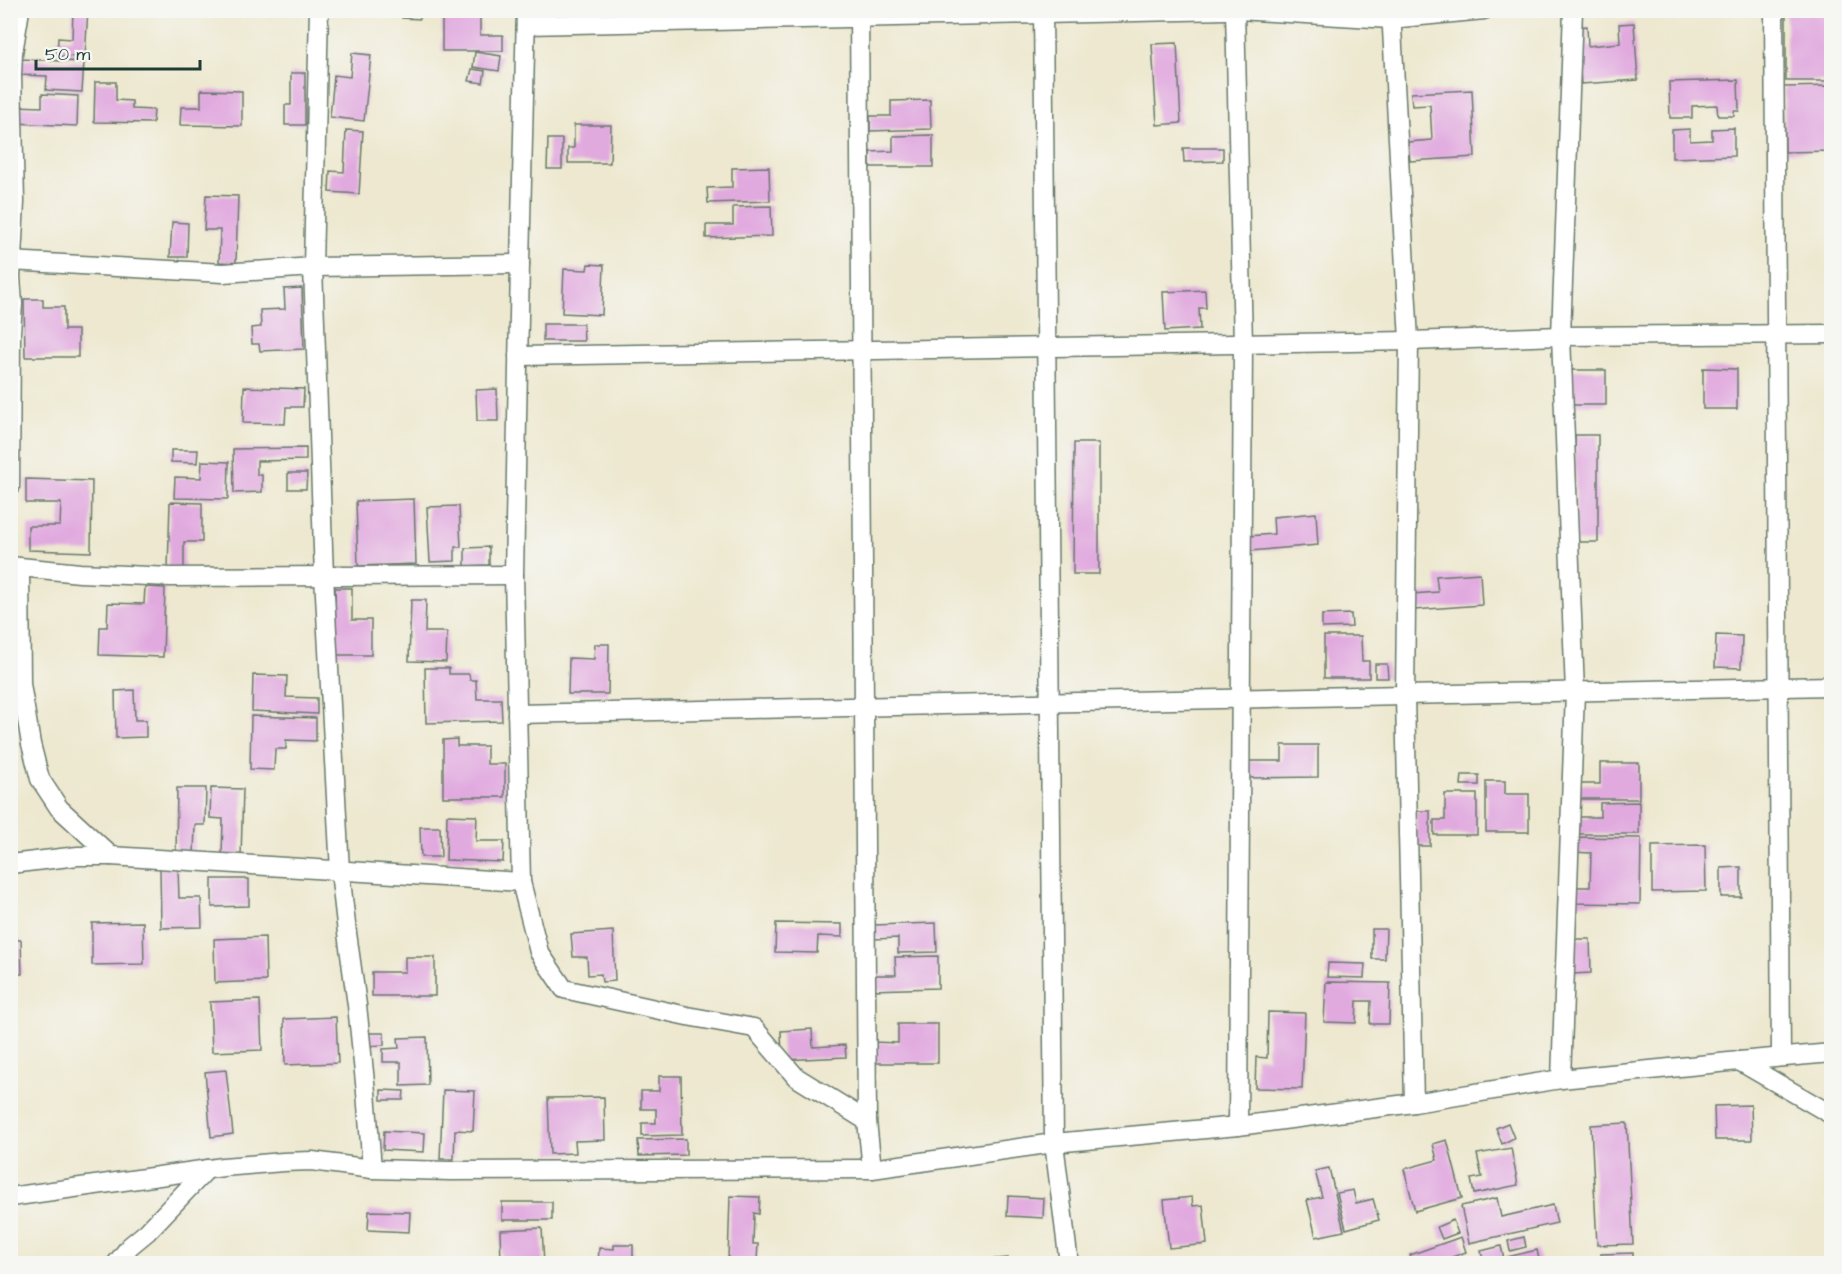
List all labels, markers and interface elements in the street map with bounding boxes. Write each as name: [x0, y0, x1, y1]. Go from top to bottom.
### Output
scale bar: [36, 33, 200, 71]
text: 50 m: [45, 42, 90, 67]

